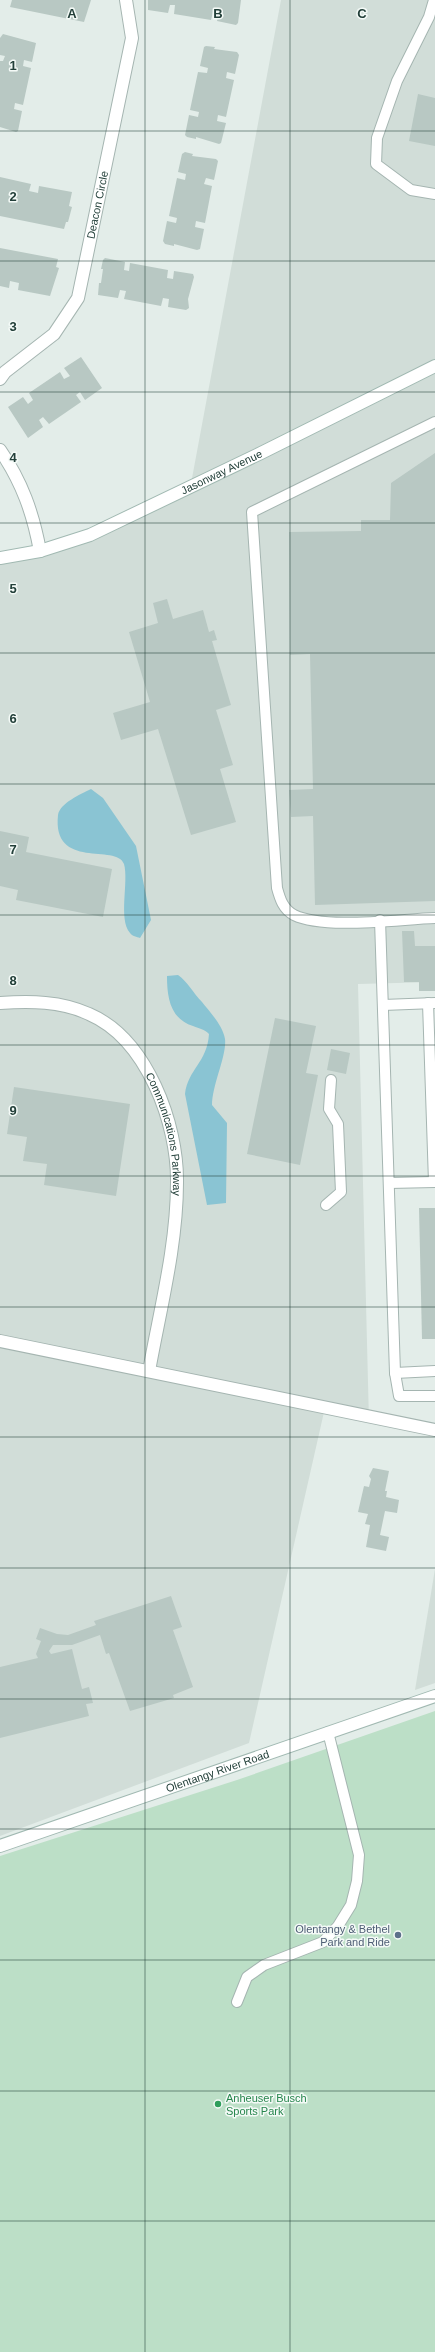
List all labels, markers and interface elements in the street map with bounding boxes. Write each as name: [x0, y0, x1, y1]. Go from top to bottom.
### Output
text: A: [67, 6, 77, 21]
text: B: [213, 6, 223, 21]
text: C: [357, 6, 367, 21]
text: 1: [9, 58, 17, 73]
street label: Deacon Circle: [84, 170, 110, 240]
text: 2: [9, 189, 17, 204]
text: 3: [9, 319, 17, 334]
street label: Jasonway Avenue: [179, 447, 264, 496]
text: 4: [9, 450, 17, 465]
text: 5: [9, 581, 17, 596]
text: 6: [9, 711, 17, 726]
text: 7: [9, 842, 17, 857]
text: 8: [9, 973, 17, 988]
street label: Communications Parkway: [143, 1070, 183, 1197]
text: 9: [9, 1103, 17, 1118]
street label: Olentangy River Road: [164, 1748, 271, 1794]
place label: Olentangy & Bethel Park and Ride: [295, 1923, 390, 1948]
marker: Olentangy & Bethel Park and Ride: [393, 1930, 403, 1940]
place label: Anheuser Busch Sports Park: [226, 2092, 307, 2117]
marker: Anheuser Busch Sports Park: [213, 2099, 223, 2109]

